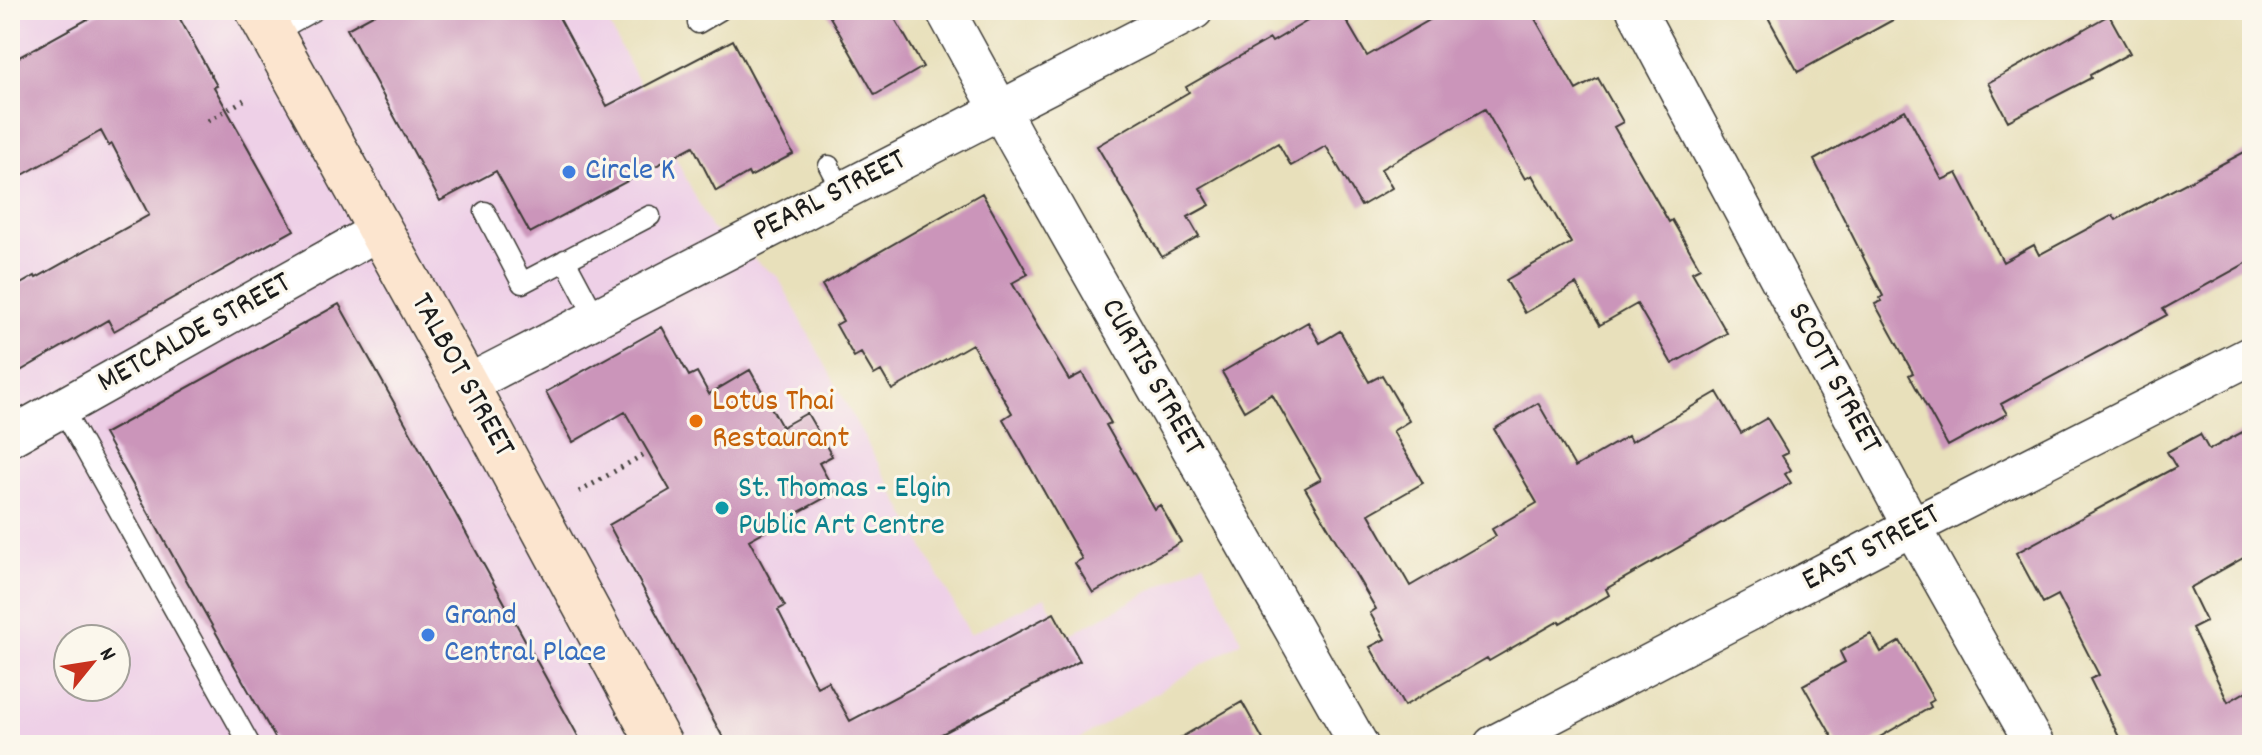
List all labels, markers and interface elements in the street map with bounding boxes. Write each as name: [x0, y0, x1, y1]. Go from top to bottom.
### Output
street label: PEARL STREET: [745, 139, 915, 255]
place label: Circle K: [585, 149, 675, 195]
marker: Circle K: [560, 163, 578, 181]
street label: METCALDE STREET: [90, 262, 300, 406]
street label: TALBOT STREET: [397, 286, 525, 467]
street label: CURTIS STREET: [1087, 291, 1215, 466]
street label: SCOTT STREET: [1774, 295, 1892, 463]
place label: Lotus Thai Restaurant: [712, 380, 849, 463]
marker: Lotus Thai Restaurant: [687, 412, 705, 430]
place label: St. Thomas - Elgin Public Art Centre: [738, 467, 951, 550]
street label: EAST STREET: [1795, 493, 1949, 605]
marker: St. Thomas - Elgin Public Art Centre: [713, 499, 731, 517]
place label: Grand Central Place: [444, 594, 606, 677]
north arrow: [52, 623, 132, 703]
marker: Grand Central Place: [419, 626, 437, 644]
text: N: [90, 642, 122, 667]

